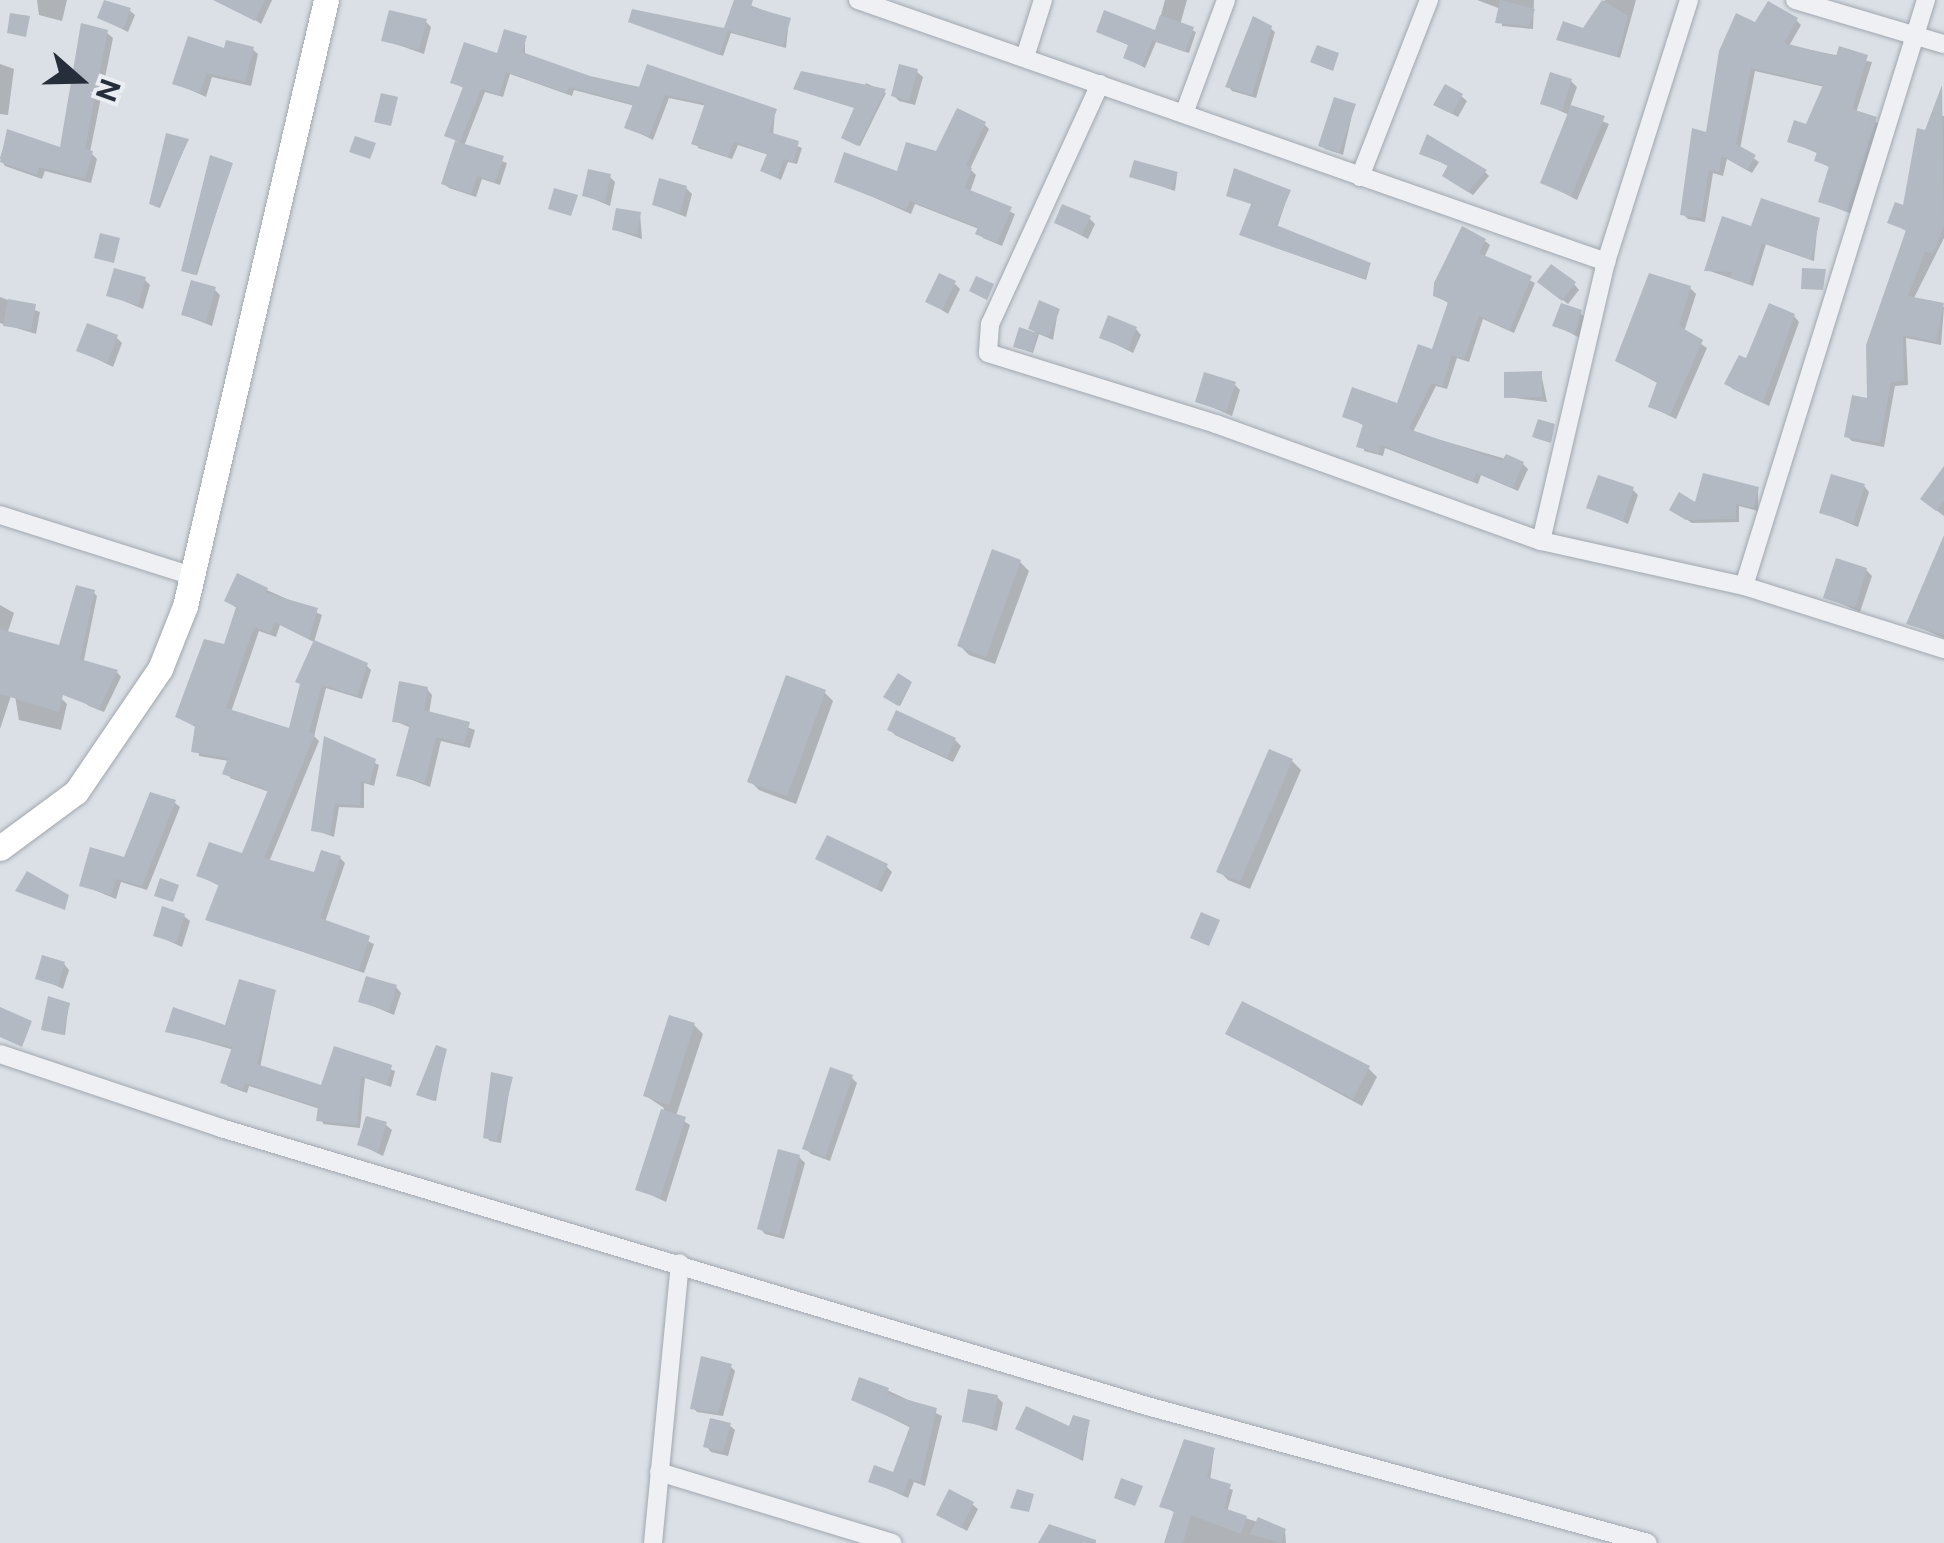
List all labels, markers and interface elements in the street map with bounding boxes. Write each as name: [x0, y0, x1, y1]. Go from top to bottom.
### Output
north arrow: [30, 30, 130, 130]
text: N: [89, 74, 128, 106]

